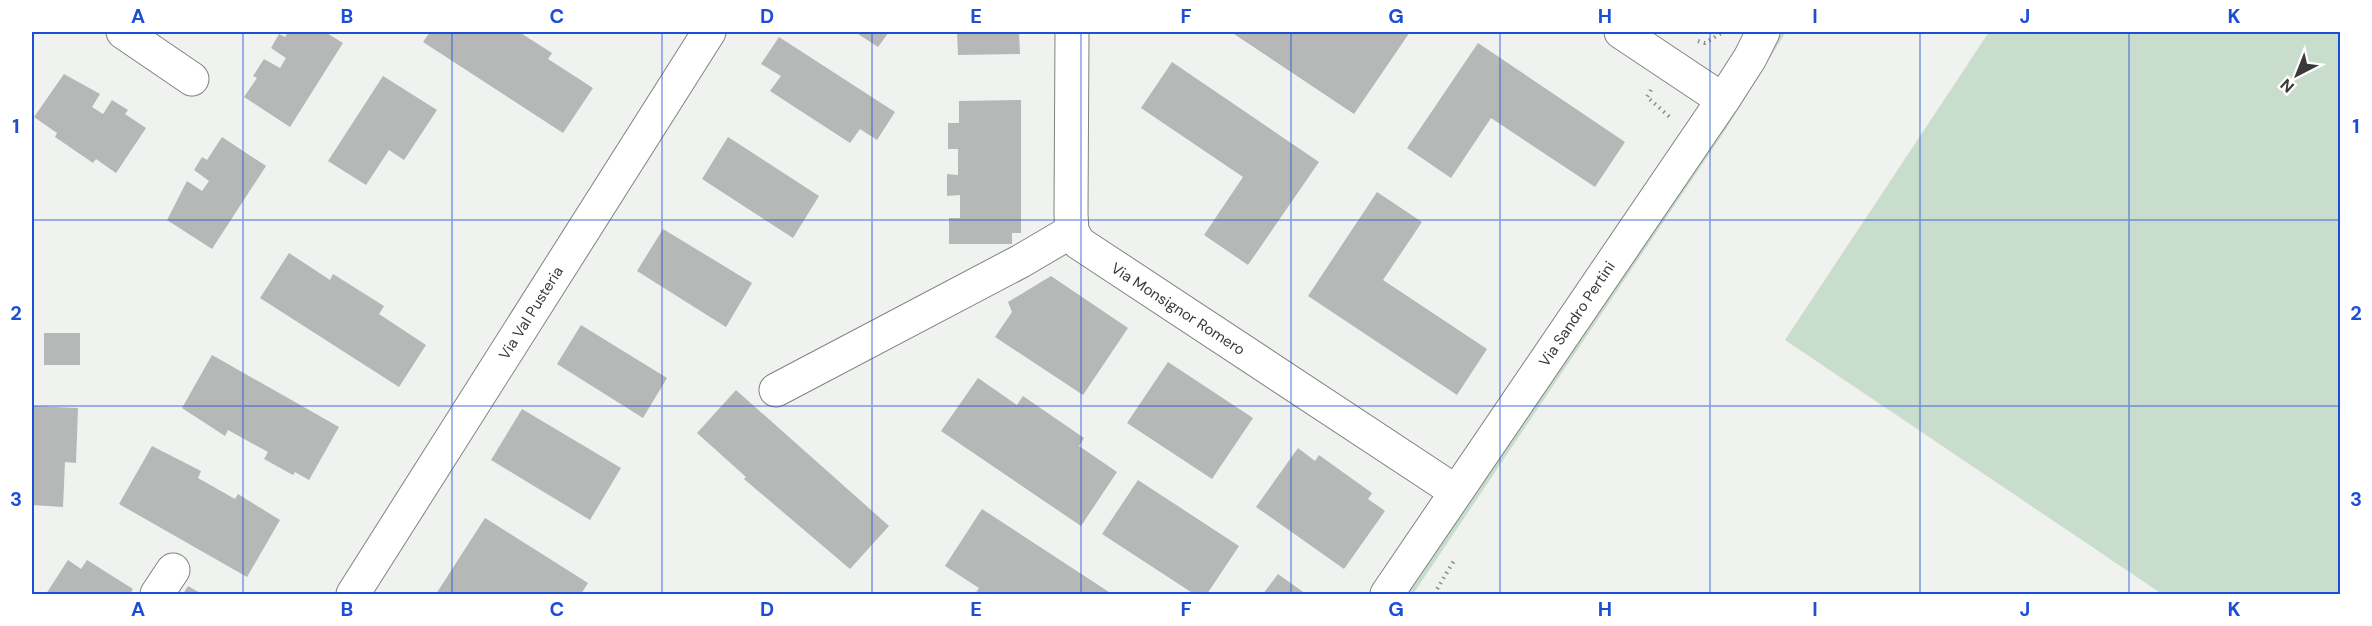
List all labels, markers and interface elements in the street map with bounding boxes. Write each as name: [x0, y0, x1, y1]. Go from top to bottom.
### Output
text: A: [131, 3, 145, 29]
text: B: [341, 3, 353, 29]
text: C: [550, 3, 564, 29]
text: D: [760, 3, 774, 29]
text: E: [970, 3, 982, 29]
text: F: [1180, 3, 1192, 29]
text: G: [1388, 3, 1404, 29]
text: H: [1598, 3, 1612, 29]
text: I: [1812, 3, 1818, 29]
text: J: [2020, 3, 2030, 29]
text: K: [2227, 3, 2241, 29]
north arrow: [2267, 45, 2327, 105]
text: N: [2276, 74, 2299, 97]
text: 1: [12, 113, 20, 139]
text: 1: [2352, 113, 2360, 139]
street label: Via Sandro Pertini: [1534, 257, 1620, 371]
street label: Via Monsignor Romero: [1107, 258, 1249, 360]
street label: Via Val Pusteria: [494, 263, 568, 363]
text: 2: [10, 300, 22, 326]
text: 2: [2350, 300, 2362, 326]
text: 3: [10, 486, 22, 512]
text: 3: [2350, 486, 2362, 512]
text: A: [131, 596, 145, 622]
text: B: [341, 596, 353, 622]
text: C: [550, 596, 564, 622]
text: D: [760, 596, 774, 622]
text: E: [970, 596, 982, 622]
text: F: [1180, 596, 1192, 622]
text: G: [1388, 596, 1404, 622]
text: H: [1598, 596, 1612, 622]
text: I: [1812, 596, 1818, 622]
text: J: [2020, 596, 2030, 622]
text: K: [2227, 596, 2241, 622]

